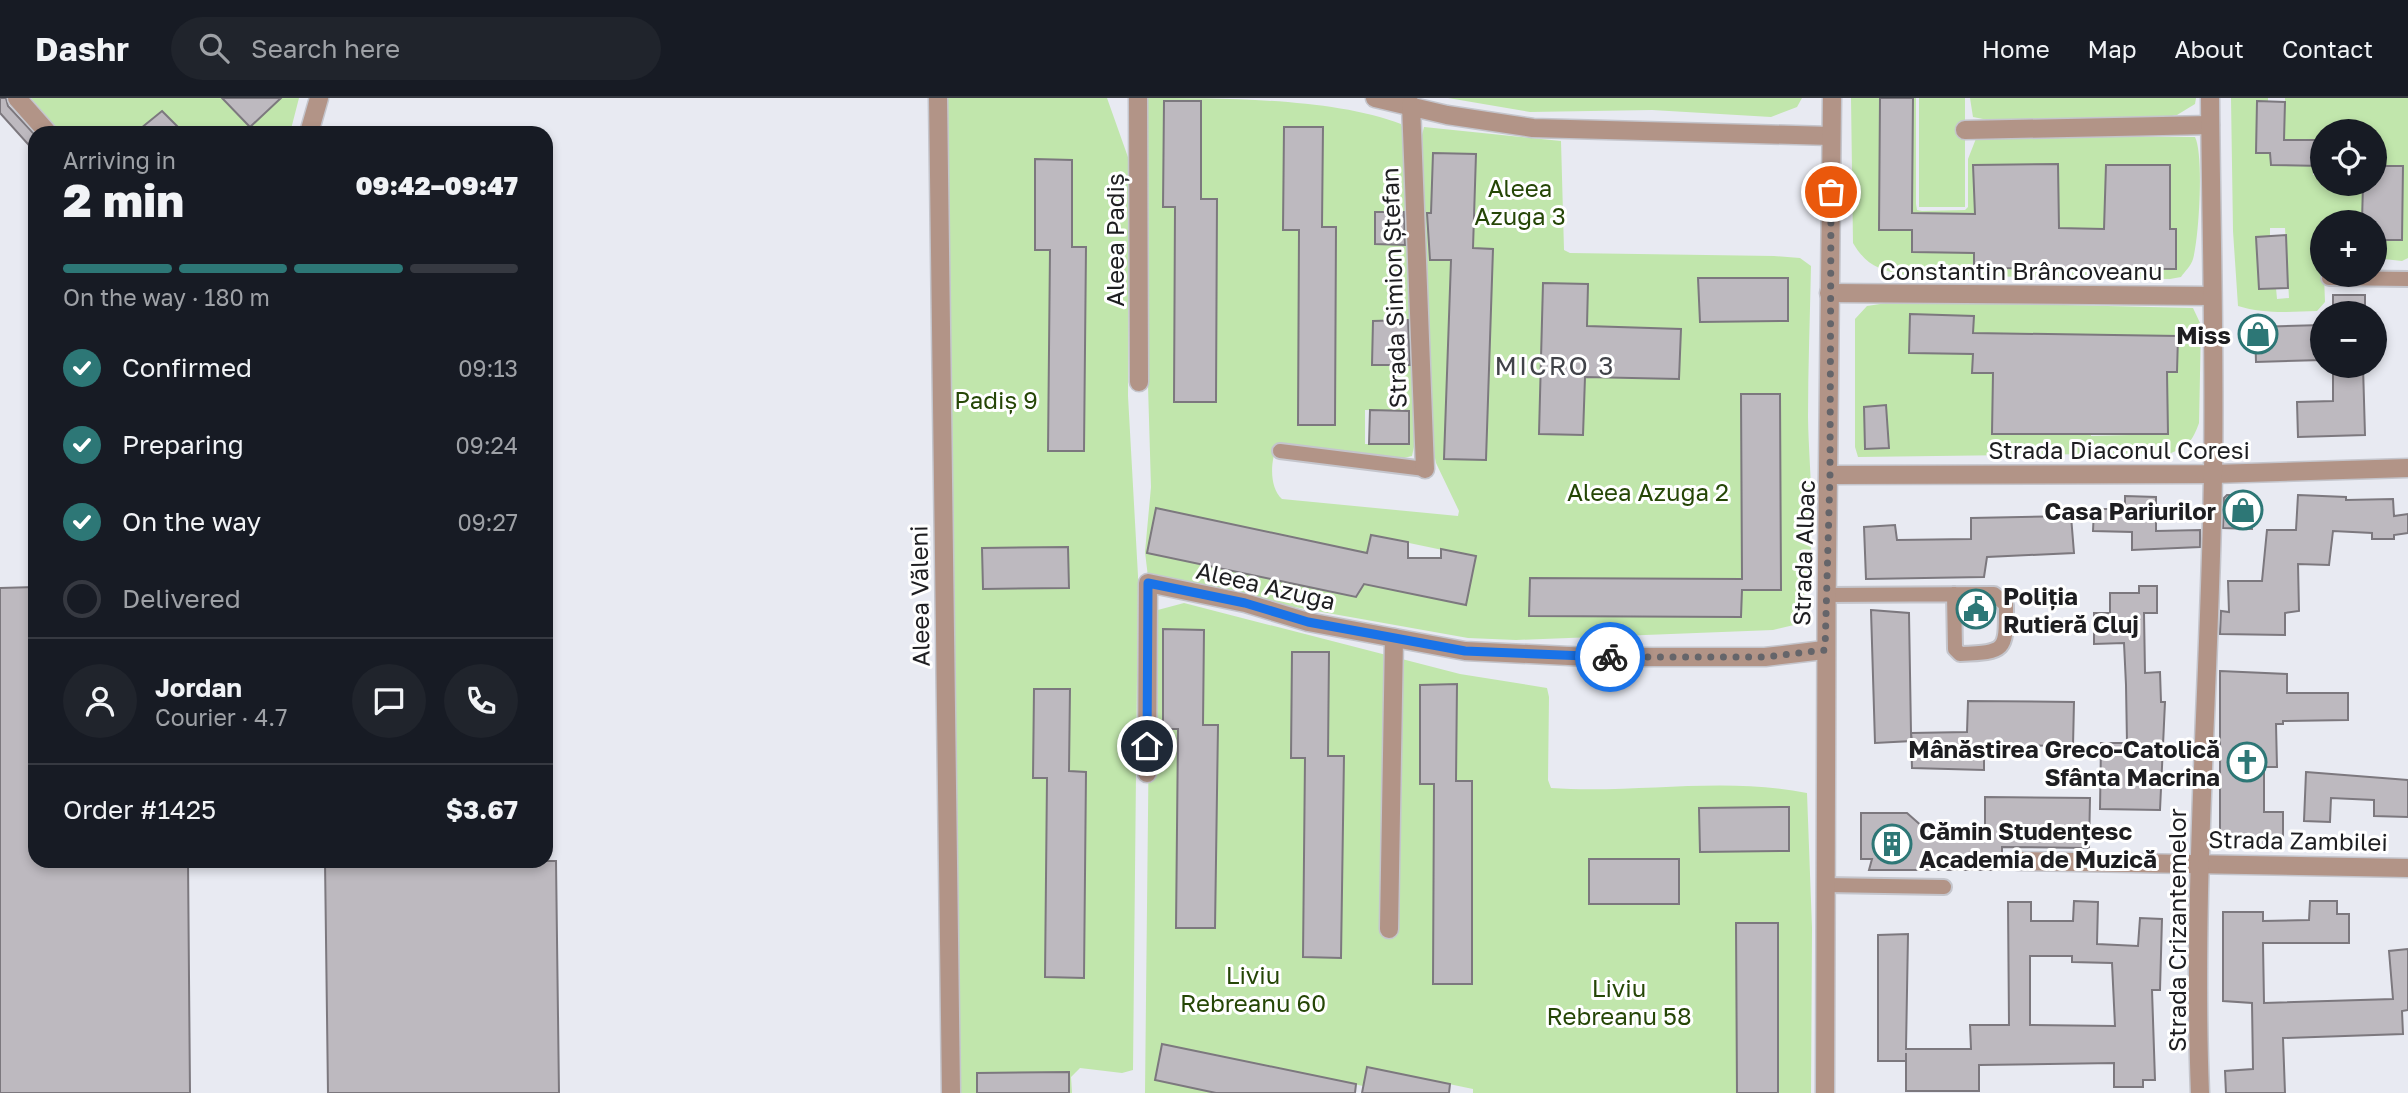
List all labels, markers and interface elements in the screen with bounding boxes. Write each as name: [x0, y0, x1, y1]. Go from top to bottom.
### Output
search box: [171, 17, 661, 80]
text: Dashr: [35, 29, 129, 68]
icon: search: [195, 29, 233, 67]
text: Search here: [251, 33, 400, 64]
text: Home: [1982, 34, 2050, 63]
text: Map: [2088, 34, 2137, 63]
text: About: [2175, 34, 2244, 63]
text: Contact: [2282, 34, 2373, 63]
map controls: [2310, 119, 2387, 378]
button: locate: [2310, 119, 2387, 196]
text: Arriving in: [63, 146, 176, 174]
pin: [1801, 162, 1861, 222]
street label: Strada Simion Ștefan: [1374, 167, 1413, 409]
text: 09:42–09:47: [355, 170, 518, 201]
text: 2 min: [63, 172, 184, 227]
street label: Aleea Padiș: [1100, 173, 1130, 307]
park label: Aleea Azuga 3: [1474, 173, 1566, 230]
icon: bag: [1812, 173, 1850, 211]
button: +: [2310, 210, 2387, 287]
street label: Constantin Brâncoveanu: [1880, 256, 2162, 285]
text: On the way · 180 m: [63, 283, 270, 311]
button: −: [2310, 301, 2387, 378]
shop icon: Miss: [2237, 313, 2279, 355]
place label: Miss: [2176, 320, 2231, 349]
icon: check: [63, 349, 101, 387]
district label: MICRO 3: [1495, 350, 1615, 381]
text: Confirmed: [122, 352, 252, 383]
text: 09:13: [458, 354, 518, 382]
park label: Padiș 9: [954, 385, 1038, 415]
icon: check: [63, 426, 101, 464]
text: Preparing: [122, 429, 244, 460]
text: 09:24: [456, 431, 518, 459]
street label: Strada Diaconul Coresi: [1988, 435, 2250, 464]
park label: Aleea Azuga 2: [1567, 477, 1729, 506]
street label: Strada Albac: [1786, 479, 1820, 627]
shop icon: Casa Pariurilor: [2222, 489, 2264, 531]
place label: Casa Pariurilor: [2044, 496, 2216, 525]
icon: check: [63, 503, 101, 541]
text: On the way: [122, 506, 261, 537]
text: 09:27: [457, 508, 518, 536]
street label: Aleea Văleni: [903, 525, 935, 667]
street label: Aleea Azuga: [1194, 555, 1338, 615]
place label: Poliția Rutieră Cluj: [2003, 581, 2139, 638]
text: Delivered: [122, 583, 241, 614]
public building icon: Poliția Rutieră Cluj: [1955, 588, 1997, 630]
courier: [1575, 622, 1645, 692]
icon: bike: [1591, 638, 1629, 676]
button: person: [63, 664, 137, 738]
button: chat: [352, 664, 426, 738]
button: phone: [444, 664, 518, 738]
text: Jordan: [155, 672, 242, 703]
text: Courier · 4.7: [155, 703, 287, 731]
pin: [1117, 716, 1177, 776]
icon: home: [1128, 727, 1166, 765]
place label: Mânăstirea Greco-Catolică Sfânta Macrina: [1908, 734, 2220, 791]
church icon: Mânăstirea Greco-Catolică Sfânta Macrina: [2226, 741, 2268, 783]
text: Order #1425: [63, 794, 216, 825]
text: $3.67: [446, 794, 518, 825]
street label: Strada Crizantemelor: [2162, 808, 2191, 1052]
place label: Cămin Studențesc Academia de Muzică: [1919, 816, 2157, 873]
building icon: Cămin Studențesc Academia de Muzică: [1871, 823, 1913, 865]
street label: Strada Zambilei: [2208, 824, 2388, 856]
park label: Liviu Rebreanu 60: [1180, 960, 1326, 1017]
park label: Liviu Rebreanu 58: [1546, 973, 1692, 1030]

